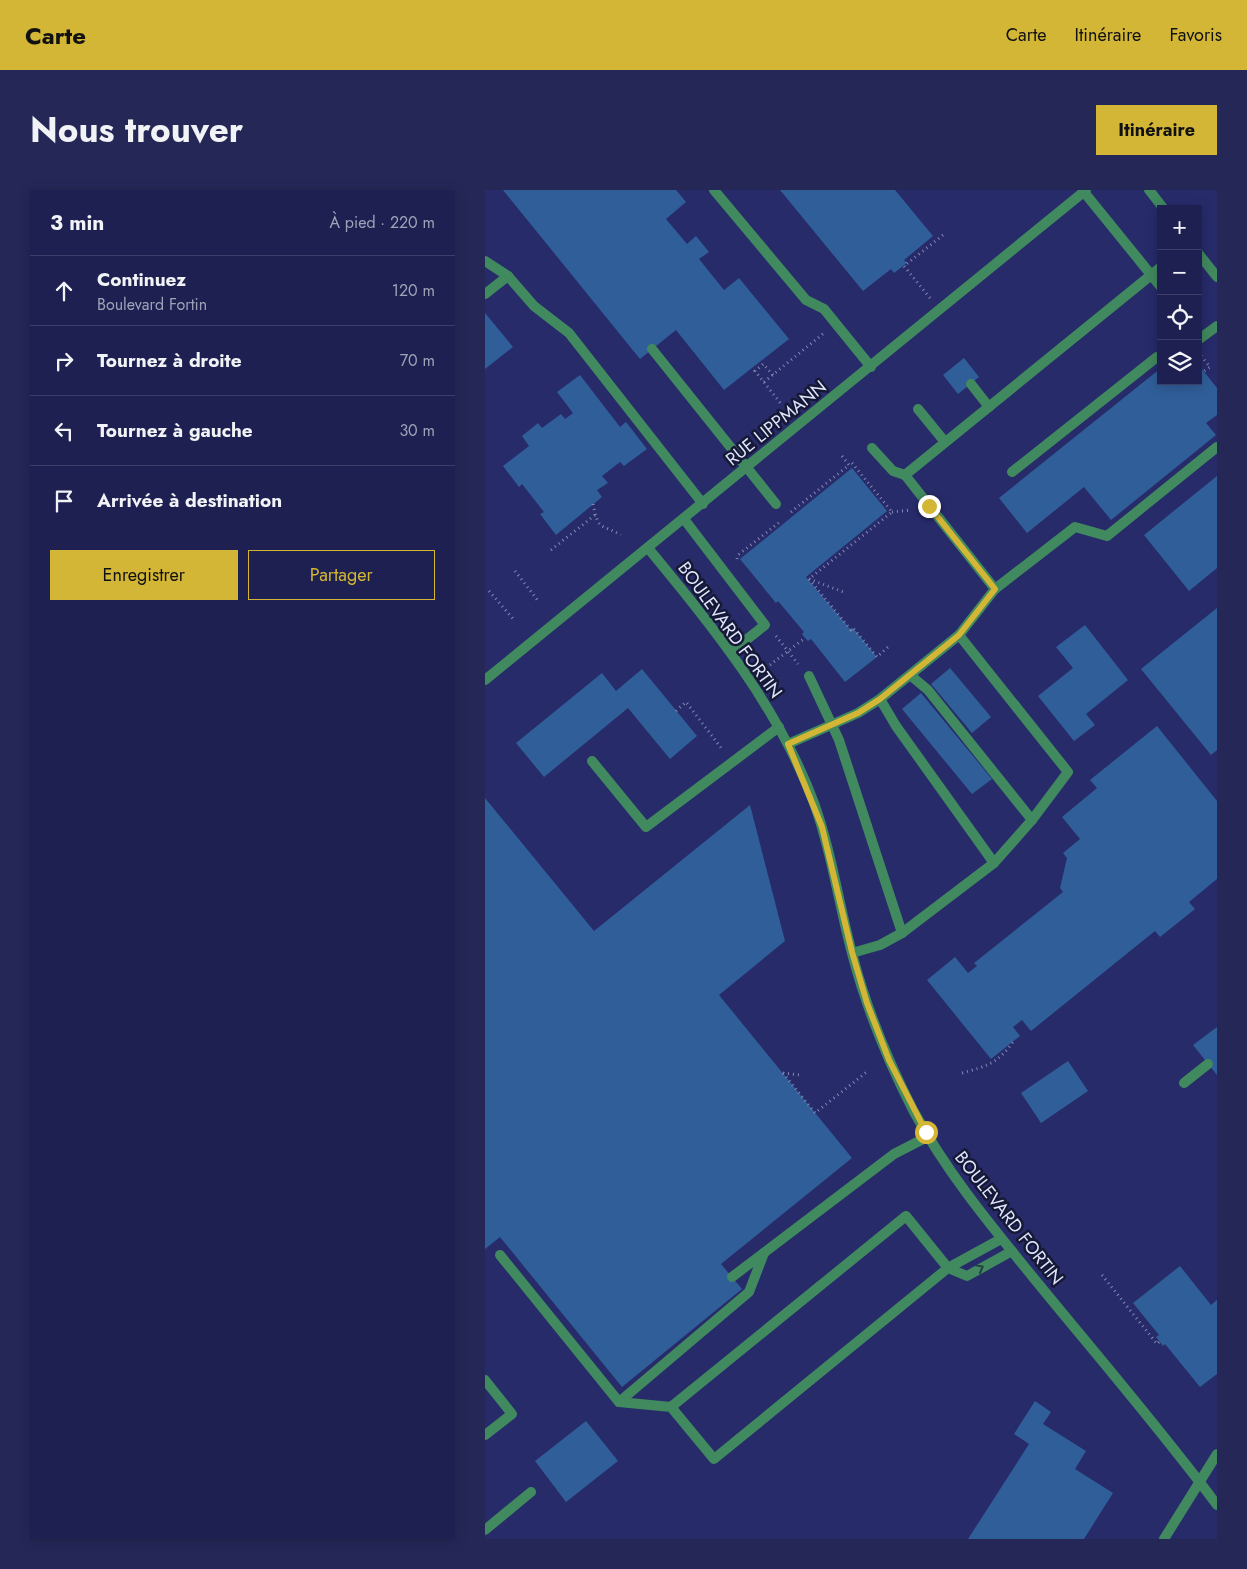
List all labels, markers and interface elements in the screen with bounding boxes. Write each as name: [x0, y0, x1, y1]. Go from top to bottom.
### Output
text: Carte: [25, 18, 86, 53]
text: Carte: [1006, 22, 1047, 48]
text: Itinéraire: [1075, 22, 1141, 48]
text: Favoris: [1169, 22, 1222, 48]
text: Nous trouver: [30, 105, 243, 155]
button: Itinéraire: [1096, 105, 1217, 155]
map controls: [1157, 205, 1202, 385]
button: +: [1157, 205, 1202, 250]
text: 3 min: [50, 208, 104, 238]
text: À pied · 220 m: [330, 211, 435, 234]
button: −: [1157, 250, 1202, 295]
text: Continuez: [97, 266, 186, 293]
icon: ahead: [50, 277, 78, 305]
text: 120 m: [392, 279, 435, 302]
text: Boulevard Fortin: [97, 293, 207, 316]
button: locate: [1157, 295, 1202, 340]
button: layers: [1157, 340, 1202, 385]
icon: right: [50, 347, 78, 375]
text: Tournez à droite: [97, 347, 242, 374]
text: 70 m: [400, 349, 435, 372]
street label: RUE LIPPMANN: [720, 374, 832, 472]
icon: left: [50, 417, 78, 445]
text: Tournez à gauche: [97, 417, 253, 444]
text: 30 m: [399, 419, 435, 442]
icon: arrive: [50, 487, 78, 515]
text: Arrivée à destination: [97, 487, 282, 514]
route end: [918, 495, 941, 518]
button: Enregistrer: [50, 550, 238, 600]
button: Partager: [248, 550, 435, 600]
street label: BOULEVARD FORTIN: [672, 556, 788, 704]
route start: [915, 1121, 938, 1144]
street label: BOULEVARD FORTIN: [949, 1146, 1069, 1290]
one-way arrow: [975, 1265, 984, 1275]

